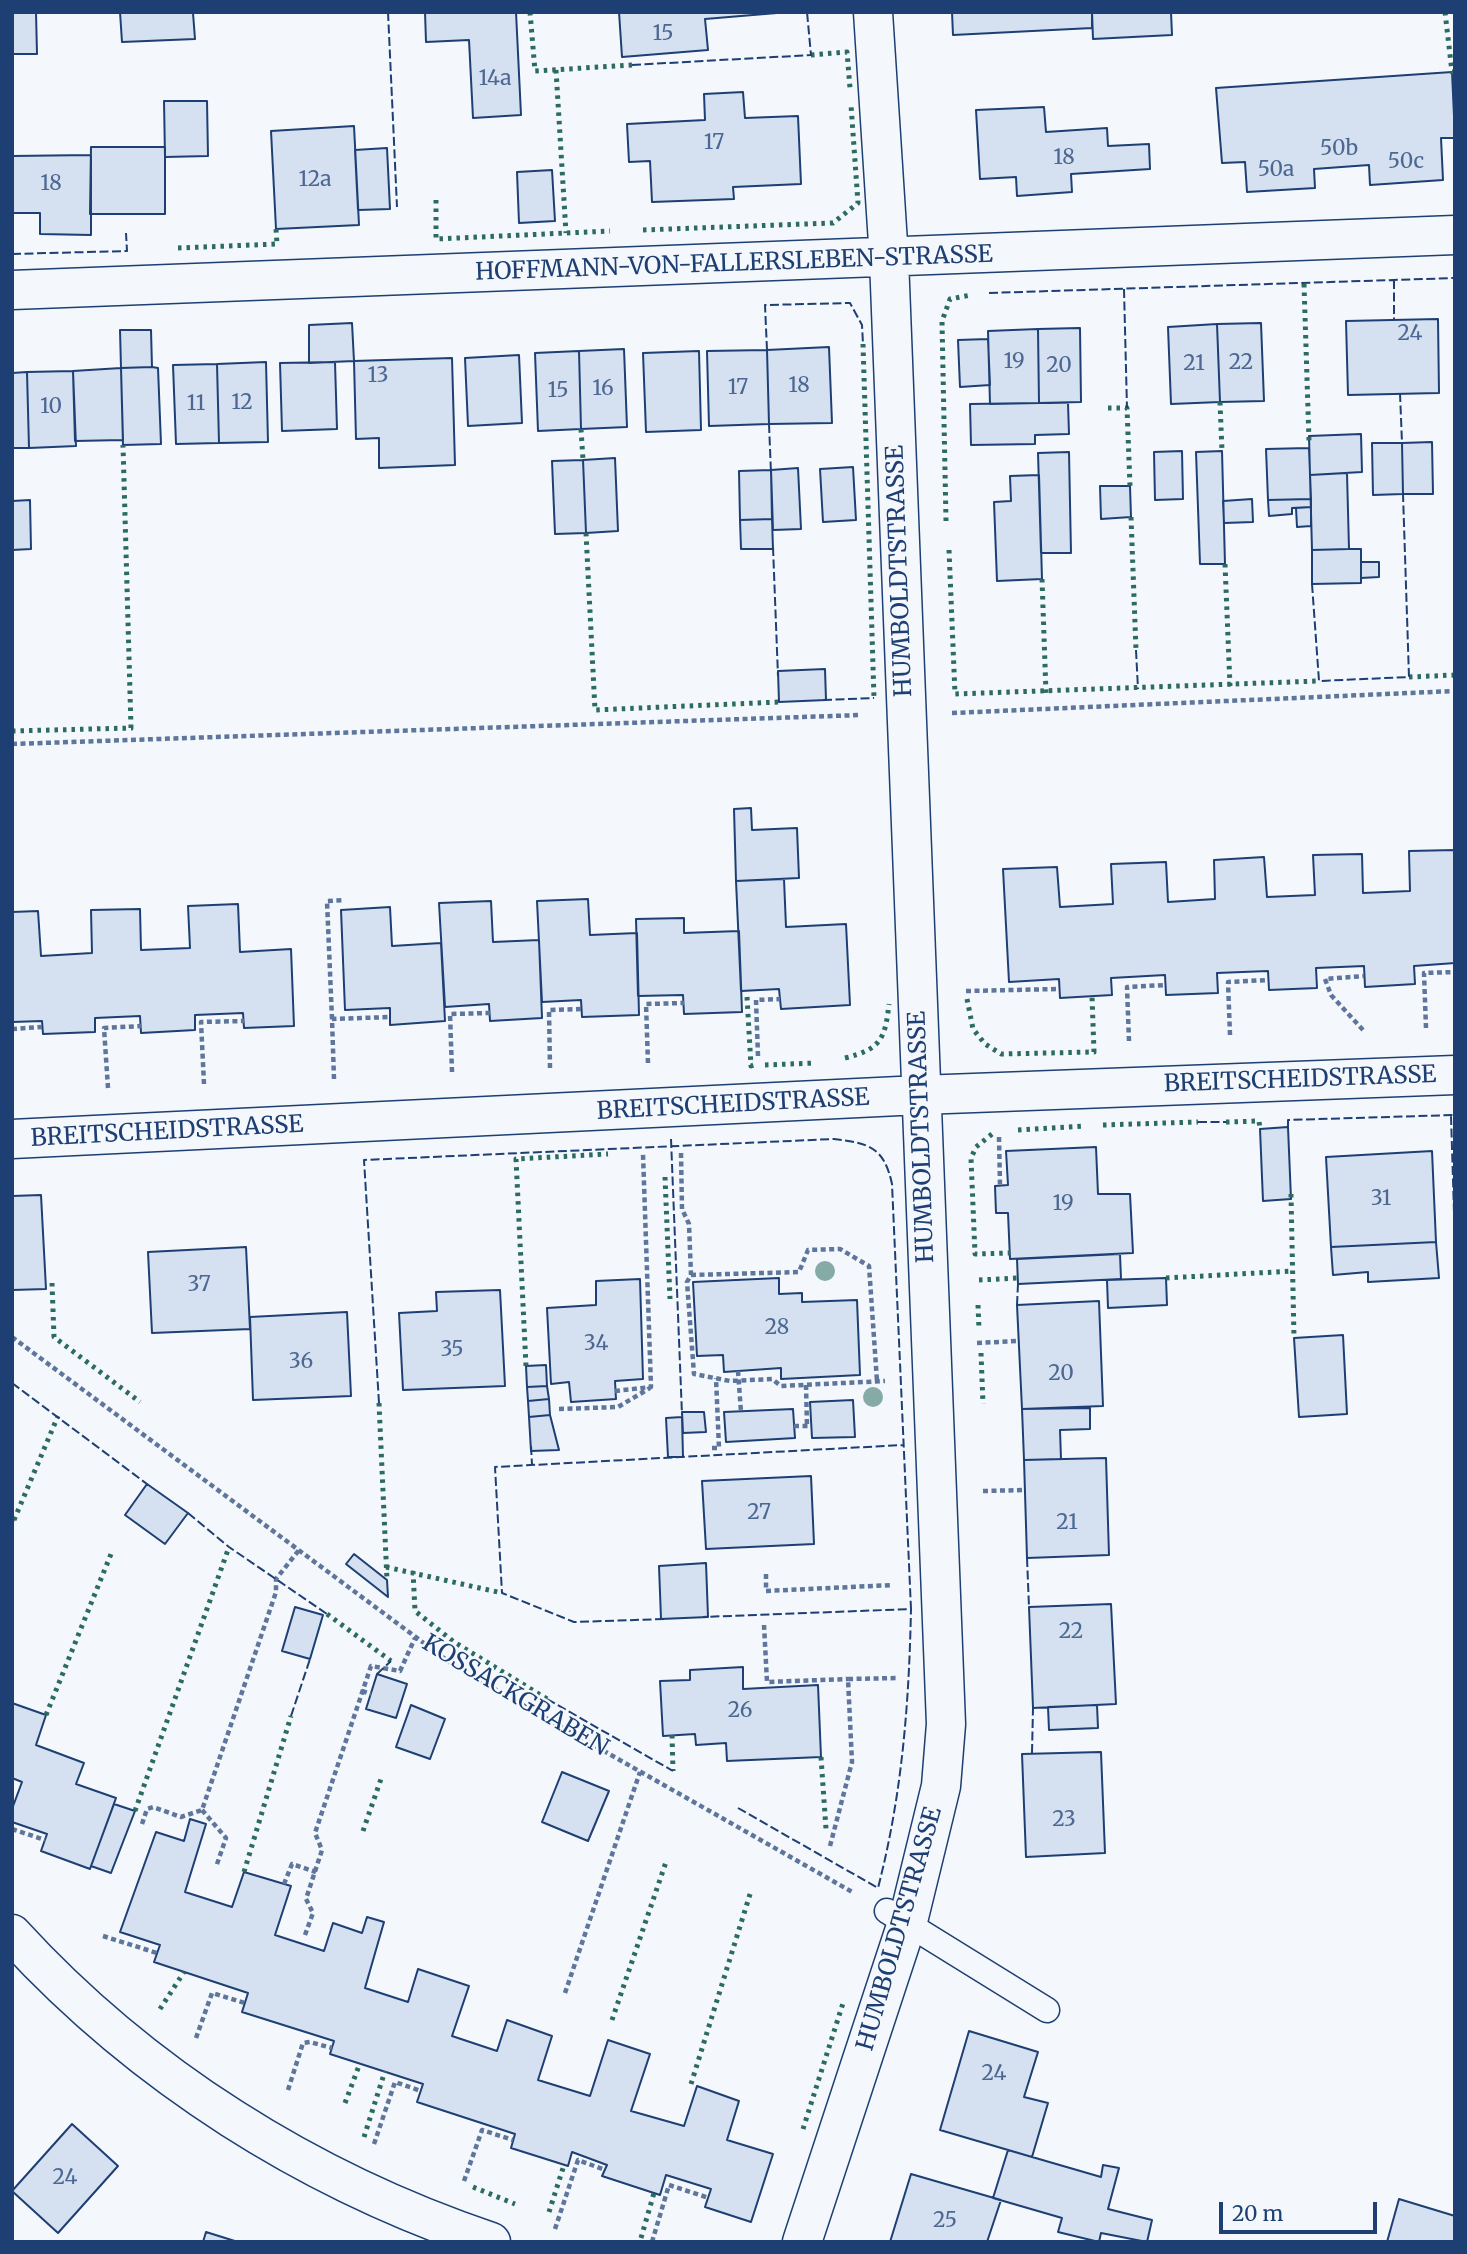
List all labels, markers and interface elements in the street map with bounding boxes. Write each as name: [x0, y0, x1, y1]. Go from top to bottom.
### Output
house number: 15: [652, 21, 674, 47]
house number: 14a: [479, 66, 511, 92]
house number: 17: [704, 130, 724, 156]
house number: 50b: [1320, 136, 1358, 162]
house number: 18: [1053, 145, 1075, 171]
house number: 50c: [1388, 149, 1424, 175]
house number: 50a: [1258, 157, 1294, 183]
house number: 12a: [298, 167, 332, 193]
house number: 18: [40, 171, 62, 197]
street label: HOFFMANN-VON-FALLERSLEBEN-STRASSE: [475, 241, 993, 287]
house number: 24: [1398, 321, 1422, 347]
house number: 19: [1003, 349, 1025, 375]
house number: 22: [1229, 350, 1253, 376]
house number: 21: [1183, 351, 1205, 377]
house number: 20: [1046, 353, 1072, 379]
house number: 13: [368, 363, 388, 389]
house number: 18: [788, 373, 810, 399]
house number: 17: [728, 375, 748, 401]
house number: 16: [592, 376, 614, 402]
house number: 15: [547, 378, 569, 404]
house number: 12: [231, 390, 253, 416]
house number: 11: [187, 391, 205, 417]
house number: 10: [40, 394, 62, 420]
street label: HUMBOLDTSTRASSE: [881, 445, 919, 697]
street label: HUMBOLDTSTRASSE: [903, 1011, 941, 1263]
street label: BREITSCHEIDSTRASSE: [1163, 1061, 1437, 1099]
street label: BREITSCHEIDSTRASSE: [596, 1083, 870, 1127]
street label: BREITSCHEIDSTRASSE: [30, 1110, 304, 1154]
house number: 31: [1371, 1186, 1391, 1212]
house number: 19: [1052, 1191, 1074, 1217]
house number: 37: [187, 1272, 211, 1298]
house number: 28: [765, 1315, 789, 1341]
house number: 34: [584, 1331, 608, 1357]
house number: 35: [440, 1337, 464, 1363]
house number: 36: [289, 1349, 313, 1375]
house number: 20: [1048, 1361, 1074, 1387]
house number: 27: [747, 1500, 771, 1526]
house number: 21: [1056, 1510, 1078, 1536]
house number: 22: [1059, 1619, 1083, 1645]
street label: KOSSACKGRABEN: [417, 1629, 613, 1763]
house number: 26: [728, 1698, 752, 1724]
street label: HUMBOLDTSTRASSE: [851, 1804, 949, 2054]
house number: 23: [1052, 1807, 1076, 1833]
house number: 24: [982, 2061, 1006, 2087]
house number: 24: [53, 2165, 77, 2191]
scale bar: [1222, 2188, 1380, 2232]
text: 20 m: [1232, 2200, 1283, 2227]
house number: 25: [933, 2208, 957, 2234]

